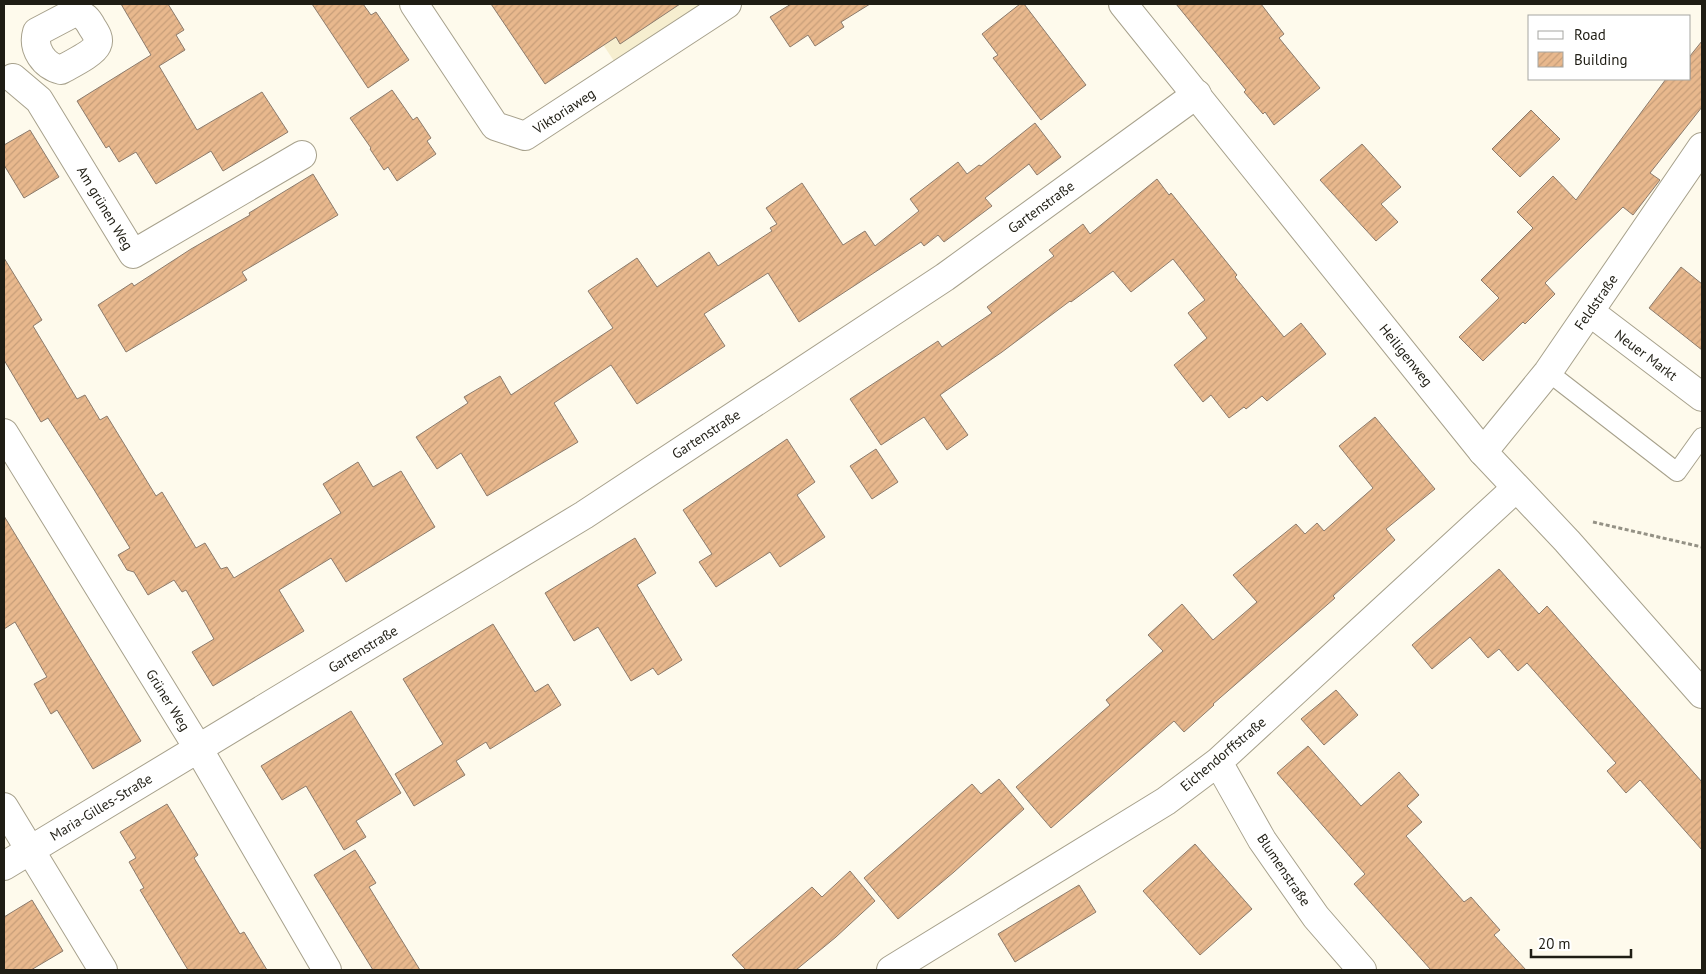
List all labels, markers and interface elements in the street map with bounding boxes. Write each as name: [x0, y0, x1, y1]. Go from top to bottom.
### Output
legend: [1528, 15, 1691, 80]
text: Road: [1574, 25, 1606, 44]
text: Building: [1574, 50, 1628, 69]
street label: Viktoriaweg: [529, 84, 598, 138]
street label: Am grünen Weg: [73, 163, 137, 253]
street label: Gartenstraße: [1004, 177, 1078, 237]
street label: Feldstraße: [1570, 271, 1622, 333]
street label: Heiligenweg: [1375, 320, 1437, 390]
street label: Neuer Markt: [1611, 326, 1681, 385]
street label: Gartenstraße: [668, 405, 744, 463]
street label: Gartenstraße: [325, 621, 401, 677]
street label: Grüner Weg: [142, 666, 194, 734]
street label: Eichendorffstraße: [1176, 713, 1270, 795]
street label: Maria-Gilles-Straße: [47, 769, 155, 845]
street label: Blumenstraße: [1253, 830, 1315, 910]
scale bar: [1531, 926, 1631, 958]
text: 20 m: [1538, 934, 1571, 953]

